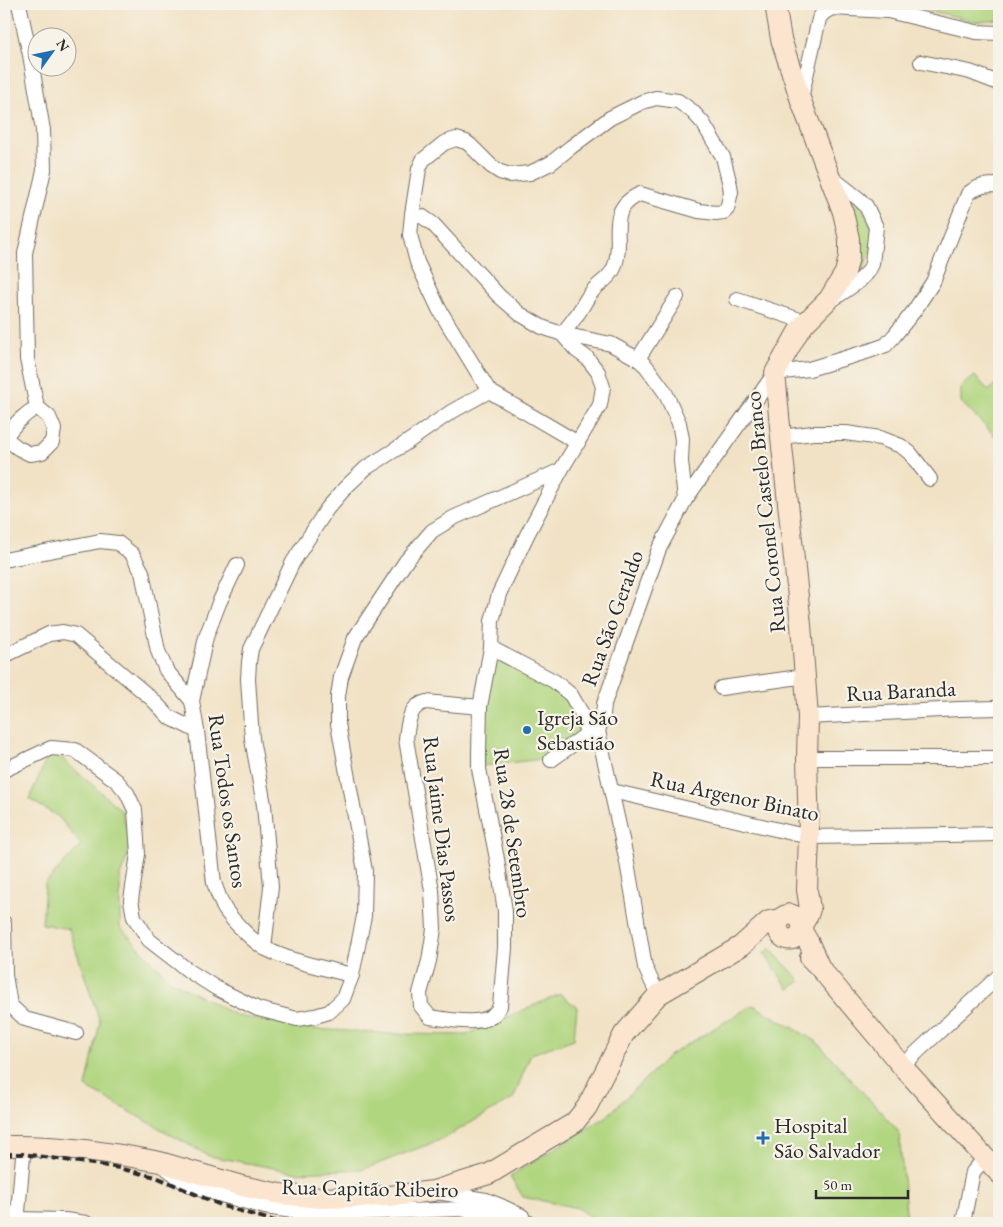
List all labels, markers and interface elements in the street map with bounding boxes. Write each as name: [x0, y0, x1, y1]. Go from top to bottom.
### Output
north arrow: [28, 28, 78, 78]
text: N: [52, 35, 74, 55]
street label: Rua Coronel Castelo Branco: [738, 390, 792, 634]
street label: Rua São Geraldo: [574, 546, 650, 690]
street label: Rua Baranda: [845, 674, 957, 708]
place label: Igreja São Sebastião: [537, 703, 618, 757]
street label: Rua Todos os Santos: [201, 712, 255, 890]
marker: Igreja São Sebastião: [521, 724, 533, 736]
street label: Rua Jaime Dias Passos: [416, 735, 468, 923]
street label: Rua 28 de Setembro: [487, 746, 539, 920]
street label: Rua Argenor Binato: [648, 764, 822, 828]
place label: Hospital São Salvador: [774, 1111, 881, 1165]
marker: Hospital São Salvador: [756, 1131, 770, 1145]
scale bar: [816, 1167, 908, 1199]
street label: Rua Capitão Ribeiro: [281, 1172, 459, 1204]
text: 50 m: [823, 1175, 852, 1194]

